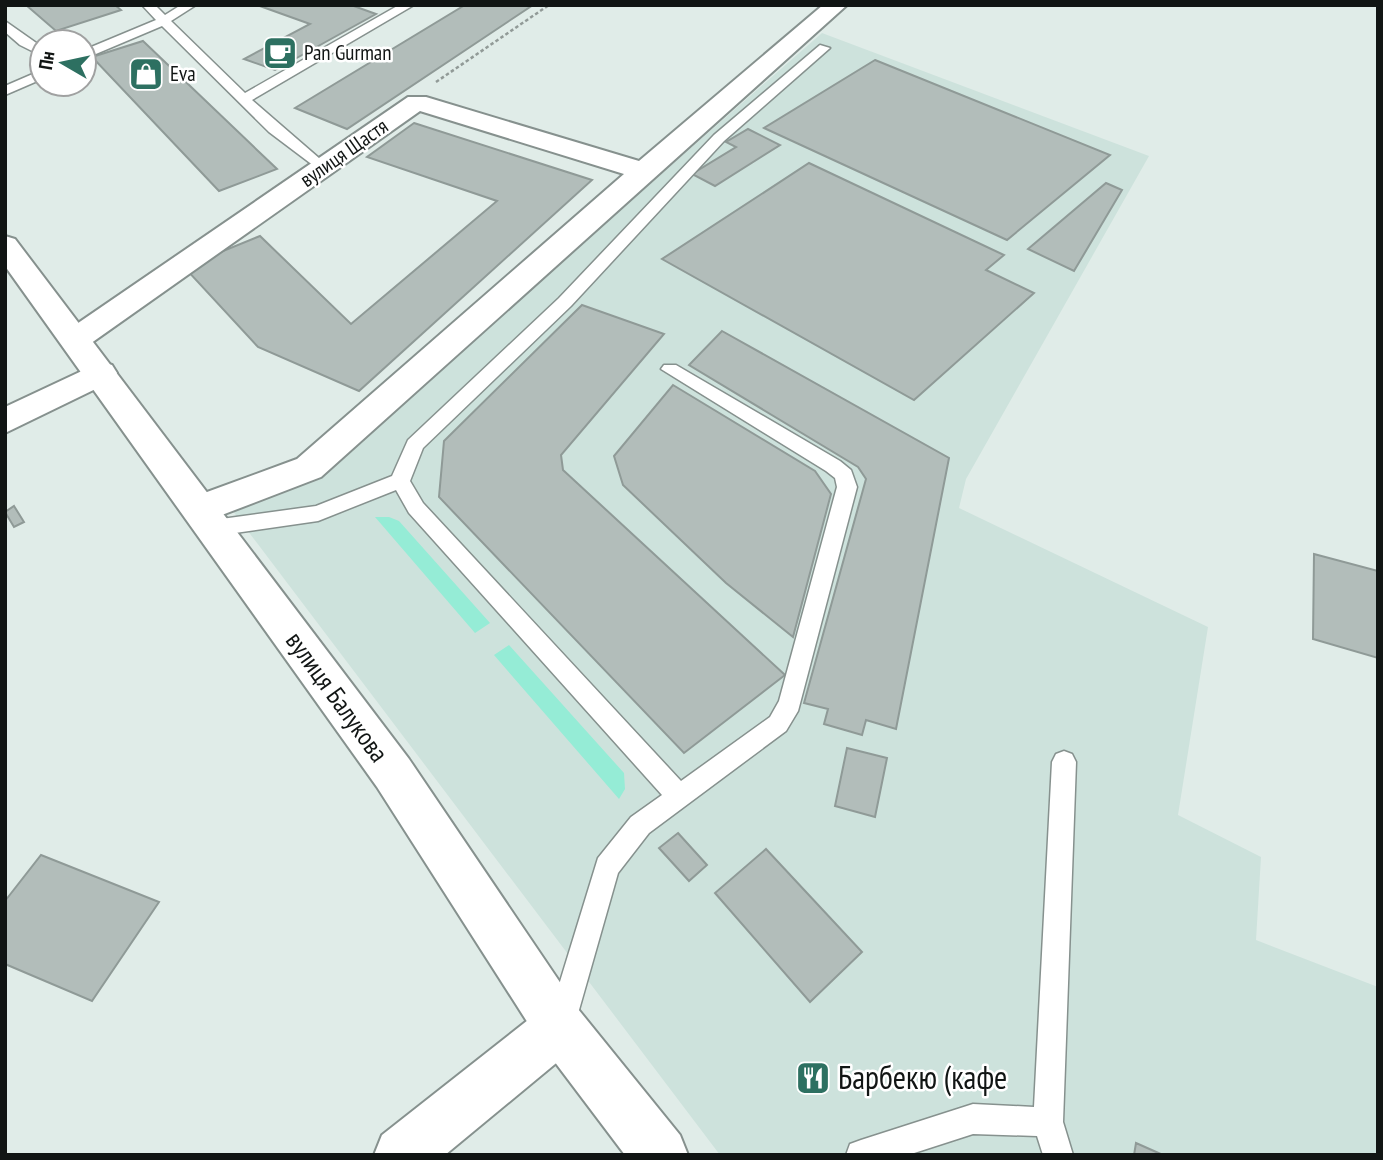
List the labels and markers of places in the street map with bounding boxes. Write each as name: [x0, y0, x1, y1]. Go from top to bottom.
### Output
cafe icon: Pan Gurman: [261, 34, 299, 72]
place label: Pan Gurman: [304, 39, 391, 66]
shop icon: Eva: [127, 55, 165, 93]
place label: Eva: [170, 60, 196, 87]
place label: Барбекю (кафе: [838, 1056, 1007, 1098]
restaurant icon: Барбекю (кафе: [794, 1059, 832, 1097]

